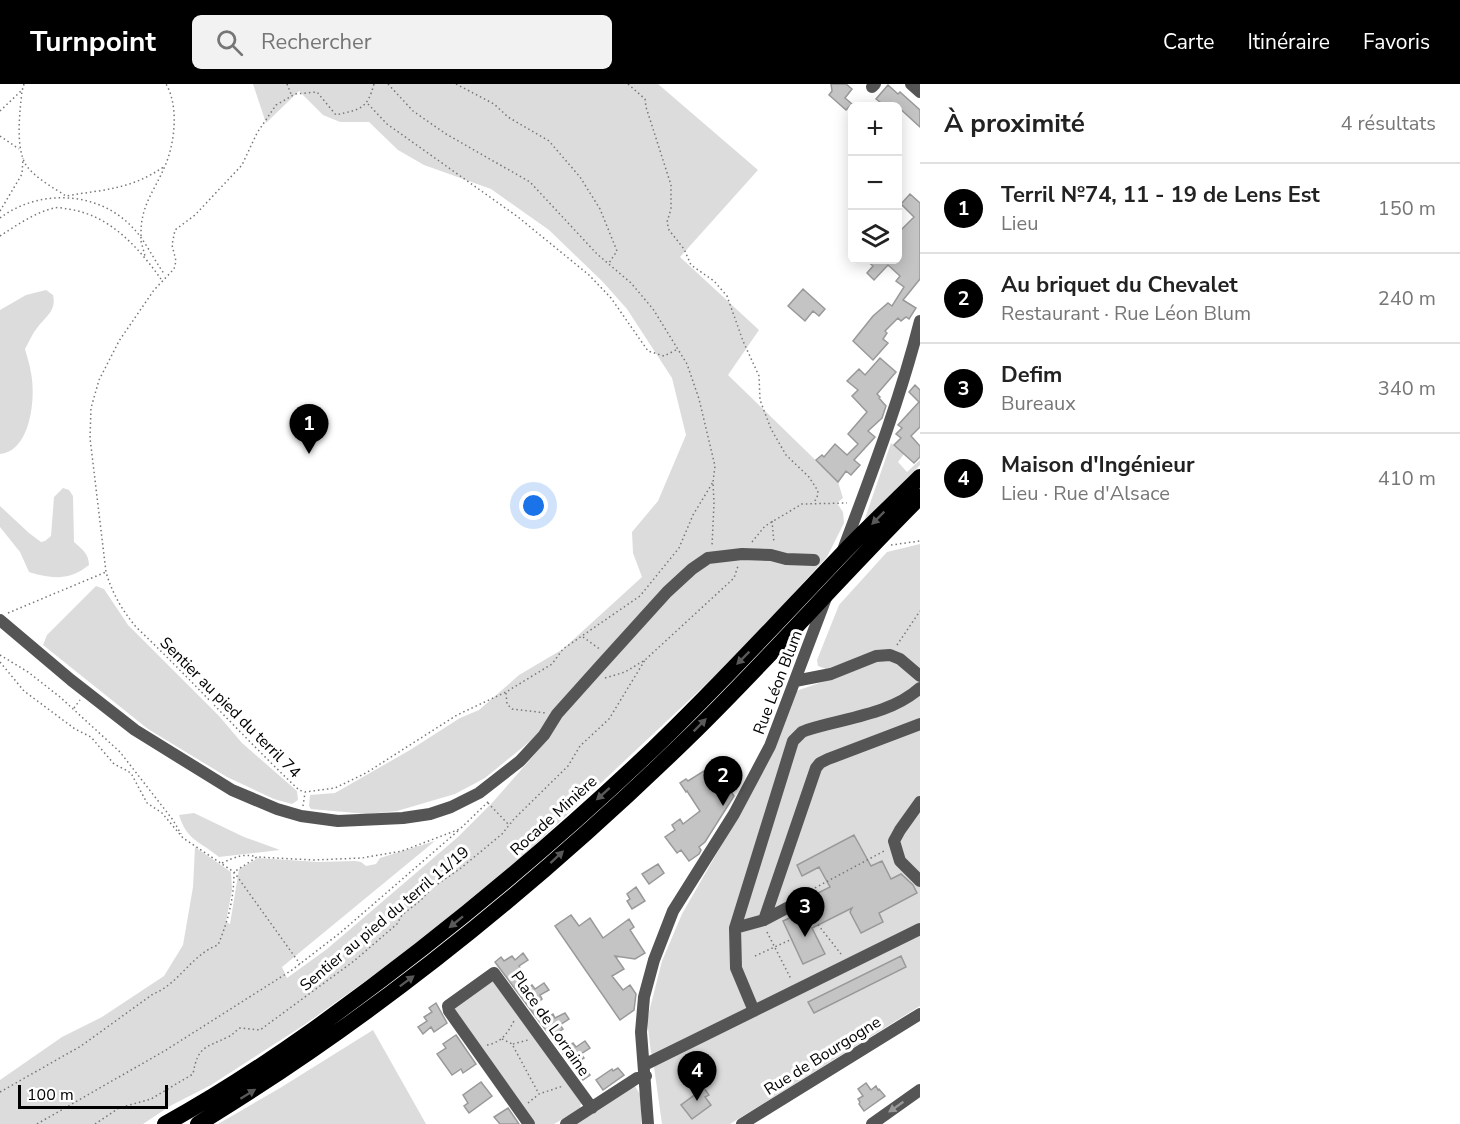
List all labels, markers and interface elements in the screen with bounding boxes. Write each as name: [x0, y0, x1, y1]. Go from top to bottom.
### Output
search box: [192, 15, 612, 69]
text: Turnpoint: [30, 23, 156, 61]
icon: search: [213, 26, 246, 59]
text: Rechercher: [261, 27, 372, 57]
text: Carte: [1163, 28, 1214, 56]
text: Itinéraire: [1247, 28, 1330, 56]
text: Favoris: [1363, 28, 1430, 56]
map controls: [848, 102, 902, 264]
button: +: [848, 102, 902, 156]
text: À proximité: [944, 106, 1085, 141]
text: 4 résultats: [1340, 110, 1436, 137]
button: −: [848, 156, 902, 210]
text: Terril №74, 11 - 19 de Lens Est: [1001, 180, 1320, 210]
text: 1: [958, 195, 970, 222]
text: 150 m: [1378, 195, 1436, 222]
button: layers: [848, 210, 902, 264]
text: Lieu: [1001, 210, 1038, 237]
text: Au briquet du Chevalet: [1001, 270, 1238, 300]
text: 2: [958, 285, 970, 312]
text: 240 m: [1378, 285, 1436, 312]
text: Restaurant · Rue Léon Blum: [1001, 300, 1251, 327]
text: Defim: [1001, 360, 1062, 390]
text: 3: [958, 375, 970, 402]
text: 340 m: [1378, 375, 1436, 402]
text: Bureaux: [1001, 390, 1076, 417]
pin: 1: [290, 404, 328, 454]
text: Maison d'Ingénieur: [1001, 450, 1195, 480]
text: 4: [958, 465, 970, 492]
text: 410 m: [1378, 465, 1436, 492]
text: Lieu · Rue d'Alsace: [1001, 480, 1170, 507]
your location: [519, 491, 548, 520]
one-way arrow: [872, 511, 886, 525]
street label: Rue Léon Blum: [748, 627, 808, 738]
street label: Sentier au pied du terril 74: [155, 632, 306, 783]
one-way arrow: [736, 651, 750, 665]
one-way arrow: [693, 718, 707, 732]
pin: 2: [704, 756, 742, 806]
street label: Rocade Minière: [505, 771, 602, 861]
one-way arrow: [595, 788, 611, 801]
street label: Sentier au pied du terril 11/19: [295, 841, 474, 996]
one-way arrow: [550, 851, 564, 865]
pin: 3: [786, 888, 824, 937]
one-way arrow: [448, 916, 464, 929]
street label: Place de Lorraine: [506, 967, 595, 1081]
one-way arrow: [399, 975, 414, 987]
street label: Rue de Bourgogne: [760, 1011, 885, 1101]
pin: 4: [678, 1052, 716, 1101]
scale bar: [18, 1082, 168, 1110]
text: 100 m: [27, 1084, 74, 1106]
one-way arrow: [240, 1088, 256, 1099]
one-way arrow: [889, 1101, 905, 1113]

